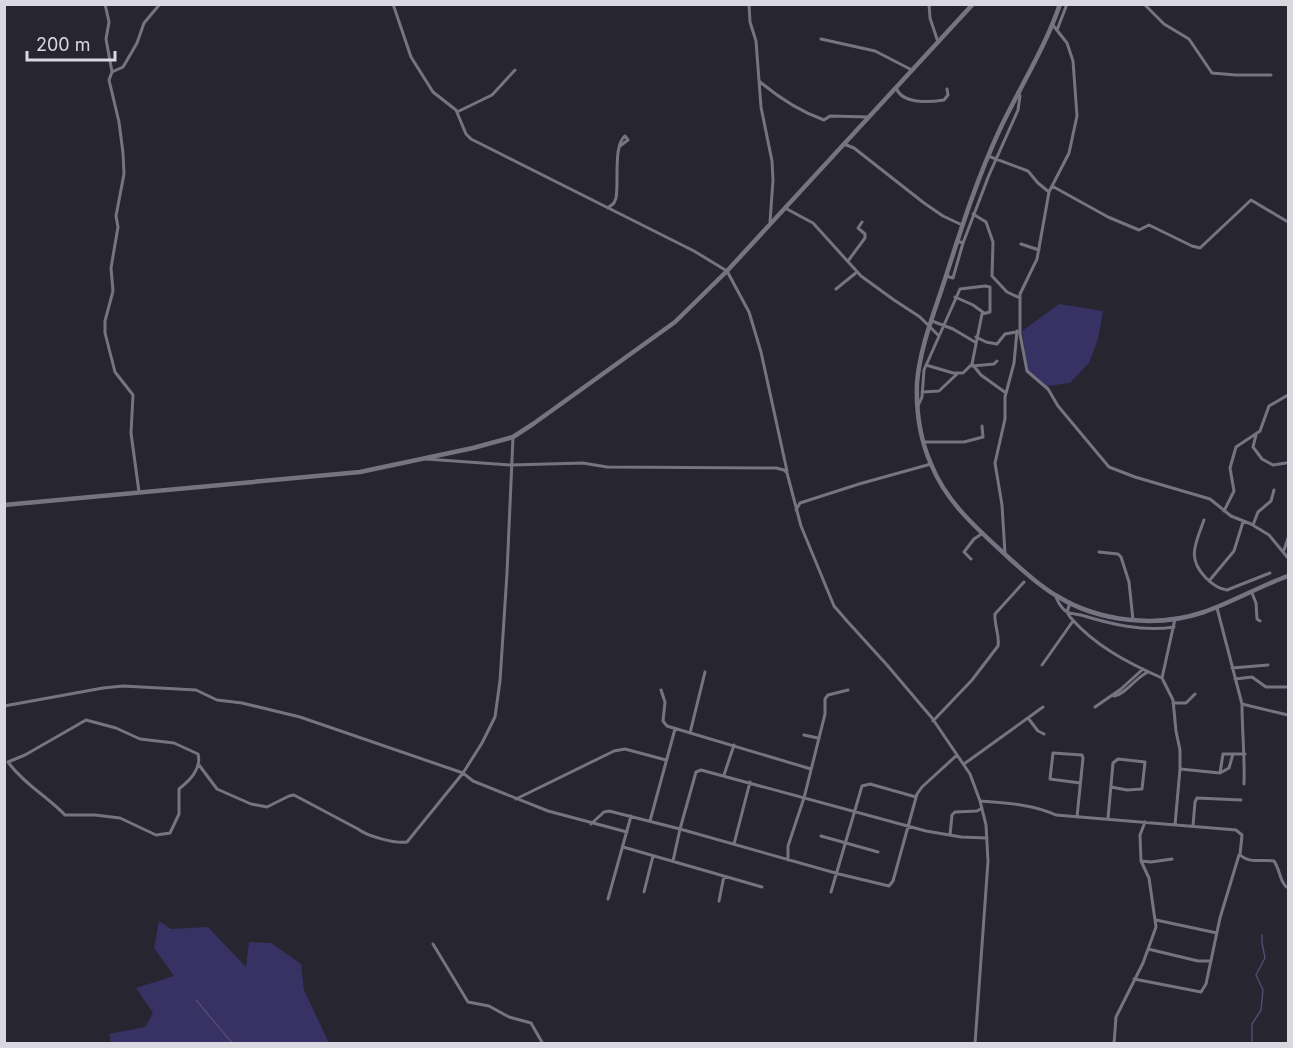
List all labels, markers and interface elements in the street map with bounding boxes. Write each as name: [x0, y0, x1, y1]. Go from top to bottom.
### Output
scale bar: [27, 24, 116, 62]
text: 200 m: [36, 34, 91, 55]

